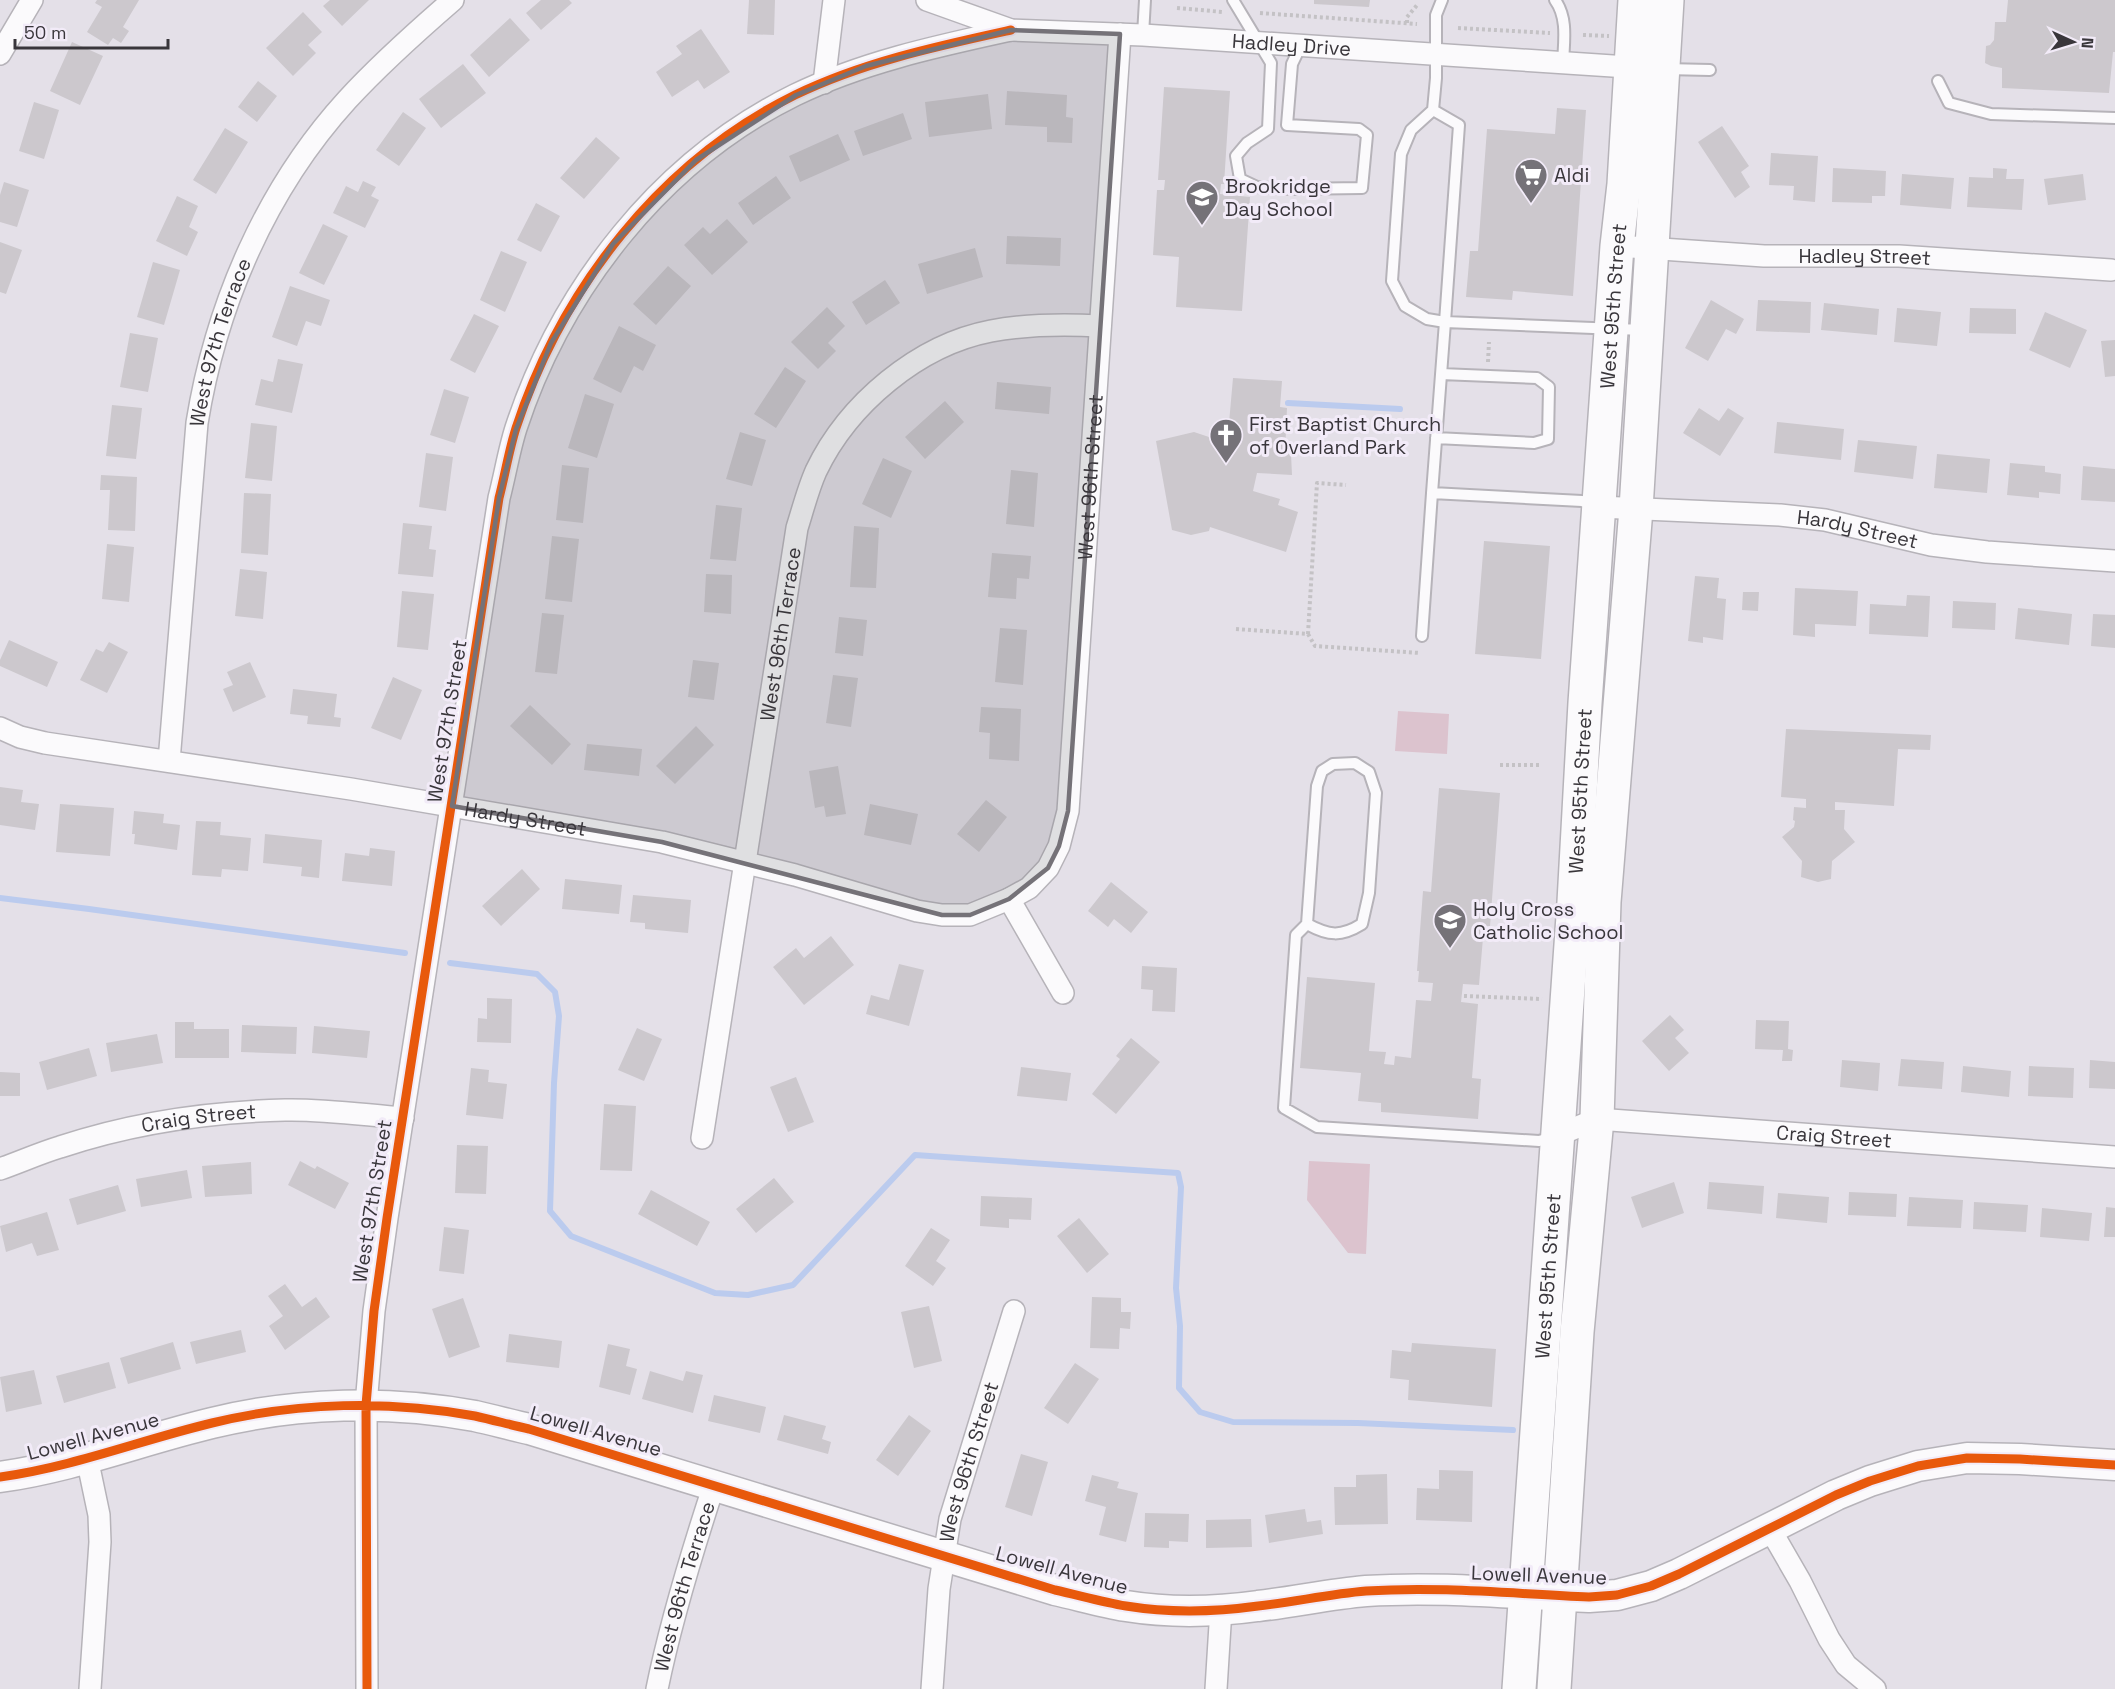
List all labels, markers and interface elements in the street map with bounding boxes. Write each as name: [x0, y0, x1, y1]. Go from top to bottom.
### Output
scale bar: [15, 12, 168, 50]
north arrow: [2043, 12, 2103, 72]
text: 50 m: [24, 21, 66, 44]
street label: Hadley Drive: [1231, 28, 1352, 62]
text: N: [2077, 37, 2098, 49]
supermarket icon: Aldi: [1513, 157, 1549, 204]
place label: Aldi: [1554, 162, 1589, 188]
place label: Brookridge Day School: [1225, 173, 1333, 222]
school or university icon: Brookridge Day School: [1184, 179, 1220, 226]
street label: West 95th Street: [1594, 222, 1632, 390]
street label: Hadley Street: [1798, 243, 1932, 271]
street label: West 97th Terrace: [184, 254, 257, 428]
street label: West 96th Street: [1072, 393, 1109, 561]
place label: First Baptist Church of Overland Park: [1249, 411, 1441, 460]
church icon: First Baptist Church of Overland Park: [1208, 417, 1244, 464]
street label: Hardy Street: [1796, 504, 1921, 554]
street label: West 96th Terrace: [754, 545, 807, 723]
street label: West 97th Street: [421, 638, 473, 804]
street label: West 95th Street: [1563, 708, 1598, 875]
street label: Hardy Street: [462, 796, 588, 842]
place label: Holy Cross Catholic School: [1473, 896, 1624, 945]
school or university icon: Holy Cross Catholic School: [1432, 902, 1468, 949]
street label: Craig Street: [139, 1098, 257, 1138]
street label: West 97th Street: [346, 1118, 398, 1284]
street label: Craig Street: [1775, 1119, 1893, 1154]
street label: West 95th Street: [1529, 1192, 1567, 1360]
street label: West 96th Street: [934, 1379, 1004, 1544]
street label: Lowell Avenue: [527, 1400, 665, 1462]
street label: Lowell Avenue: [24, 1406, 162, 1466]
street label: West 96th Terrace: [648, 1498, 721, 1674]
street label: Lowell Avenue: [993, 1540, 1131, 1600]
street label: Lowell Avenue: [1471, 1560, 1607, 1590]

